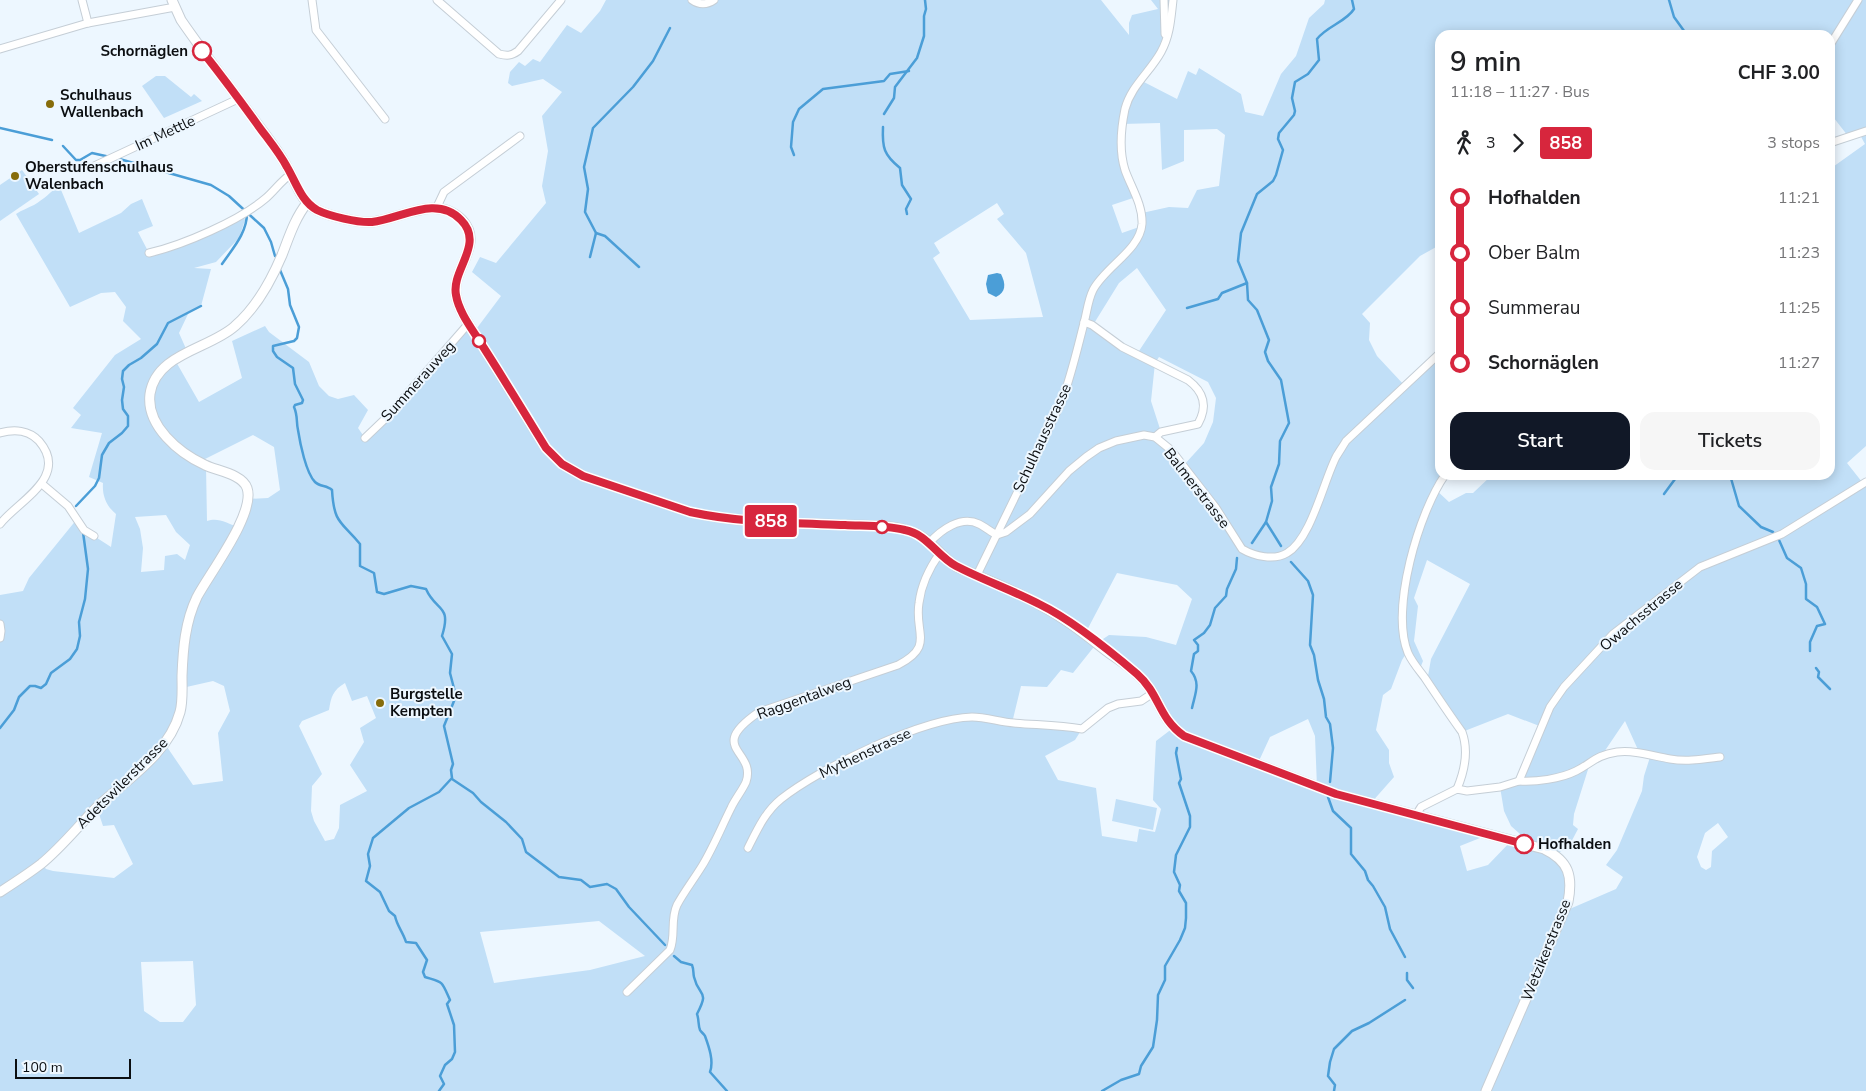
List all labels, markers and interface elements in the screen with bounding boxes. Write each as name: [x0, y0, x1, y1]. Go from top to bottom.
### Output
place label: Schornäglen: [101, 41, 188, 61]
marker: Schornäglen: [192, 41, 212, 61]
text: 9 min: [1450, 43, 1521, 81]
text: CHF 3.00: [1738, 60, 1820, 86]
text: 11:18 – 11:27 · Bus: [1450, 81, 1590, 103]
place label: Schulhaus Wallenbach: [60, 85, 143, 122]
marker: Schulhaus Wallenbach: [44, 98, 56, 110]
street label: Im Mettle: [132, 110, 198, 156]
icon: walk: [1450, 129, 1478, 157]
icon: forward: [1504, 129, 1532, 157]
text: 858: [1550, 131, 1582, 155]
text: 3: [1486, 132, 1496, 154]
text: 3 stops: [1767, 132, 1820, 154]
place label: Oberstufenschulhaus Walenbach: [25, 157, 173, 194]
marker: Oberstufenschulhaus Walenbach: [9, 170, 21, 182]
text: Hofhalden: [1488, 185, 1581, 211]
text: 11:21: [1778, 187, 1820, 209]
text: Ober Balm: [1488, 240, 1580, 266]
text: 11:23: [1778, 242, 1820, 264]
text: Summerau: [1488, 295, 1580, 321]
text: 11:25: [1778, 297, 1820, 319]
unlabelled marker: [472, 334, 486, 348]
street label: Summerauweg: [376, 336, 460, 426]
text: Schornäglen: [1488, 350, 1599, 376]
text: 11:27: [1778, 352, 1820, 374]
street label: Schulhausstrasse: [1008, 380, 1076, 496]
button: Start: [1450, 412, 1630, 470]
button: Tickets: [1640, 412, 1820, 470]
street label: Balmerstrasse: [1159, 444, 1235, 532]
line badge: 858: [742, 505, 800, 537]
text: 858: [755, 509, 787, 533]
unlabelled marker: [875, 520, 889, 534]
street label: Owachsstrasse: [1595, 574, 1687, 656]
street label: Raggentalweg: [754, 672, 854, 724]
place label: Burgstelle Kempten: [390, 684, 463, 721]
marker: Burgstelle Kempten: [374, 697, 386, 709]
street label: Mythenstrasse: [816, 723, 914, 783]
street label: Adetswilerstrasse: [72, 733, 172, 833]
marker: Hofhalden: [1514, 834, 1534, 854]
place label: Hofhalden: [1538, 834, 1611, 854]
street label: Wetzikerstrasse: [1517, 896, 1575, 1004]
scale bar: [15, 1056, 131, 1079]
text: 100 m: [22, 1058, 63, 1077]

